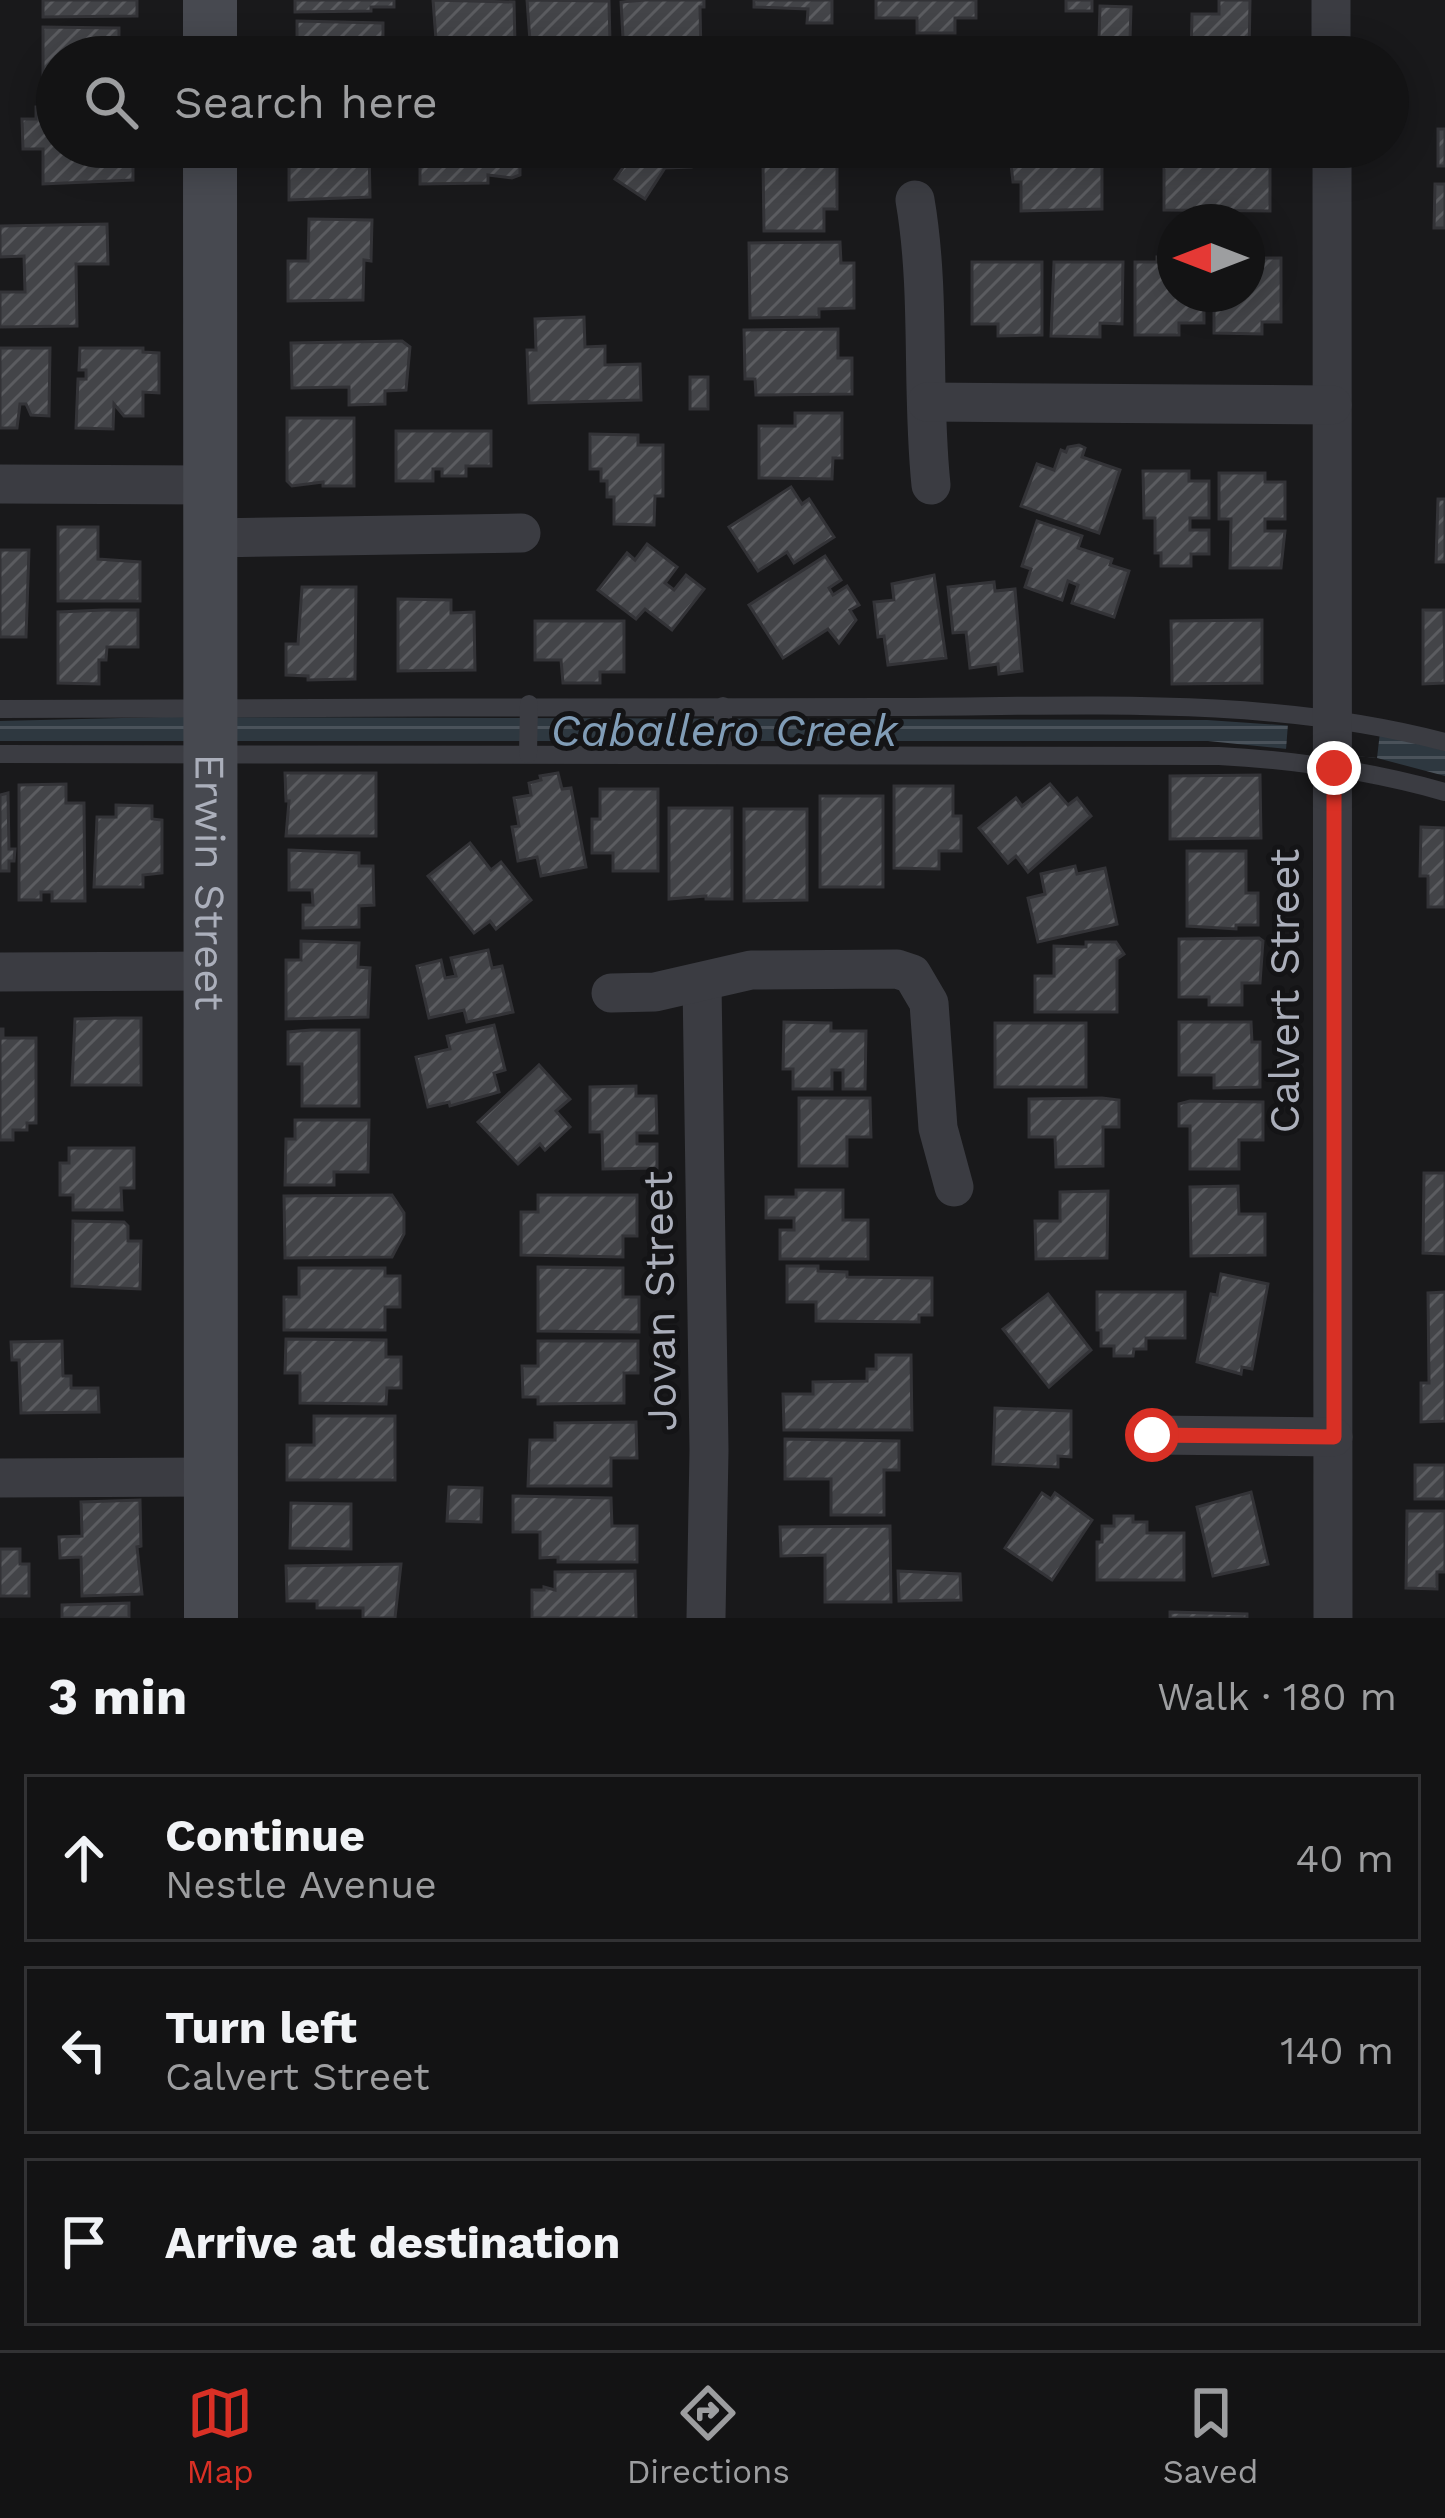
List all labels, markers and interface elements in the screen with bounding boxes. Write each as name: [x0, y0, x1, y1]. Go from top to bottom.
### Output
search box: [36, 36, 1409, 168]
icon: search: [78, 69, 144, 135]
text: Search here: [174, 76, 438, 129]
north arrow: [1157, 204, 1265, 312]
water label: Caballero Creek: [550, 704, 899, 757]
route end: [1307, 741, 1361, 795]
street label: Erwin Street: [185, 753, 235, 1011]
street label: Calvert Street: [1260, 849, 1309, 1133]
street label: Jovan Street: [633, 1170, 686, 1432]
route start: [1125, 1408, 1179, 1462]
text: 3 min: [48, 1667, 187, 1726]
text: Walk · 180 m: [1157, 1674, 1397, 1719]
text: Continue: [165, 1809, 365, 1862]
icon: ahead: [51, 1825, 117, 1891]
text: 40 m: [1295, 1836, 1394, 1881]
text: Nestle Avenue: [165, 1862, 437, 1907]
text: Turn left: [165, 2001, 357, 2054]
icon: left: [51, 2017, 117, 2083]
text: 140 m: [1280, 2028, 1394, 2073]
text: Calvert Street: [165, 2054, 430, 2099]
icon: arrive: [51, 2209, 117, 2275]
text: Arrive at destination: [165, 2216, 620, 2269]
tab: Map: [186, 2380, 254, 2491]
tab: Directions: [627, 2380, 790, 2491]
tab: Saved: [1163, 2380, 1259, 2491]

